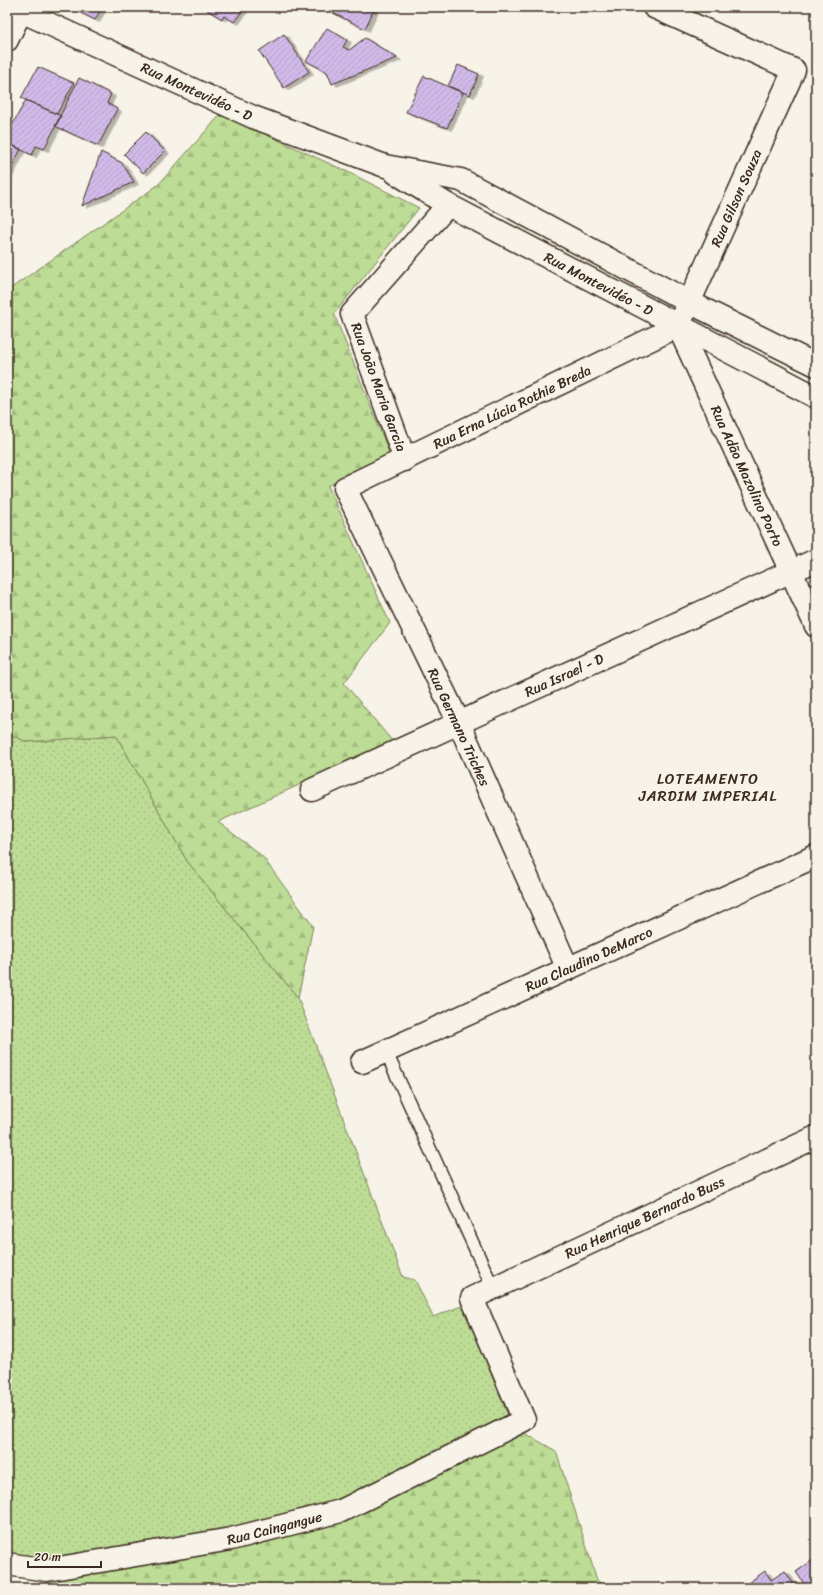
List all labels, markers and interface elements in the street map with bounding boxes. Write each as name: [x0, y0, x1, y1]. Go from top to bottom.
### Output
street label: Rua Montevidéo - D: [136, 55, 257, 128]
street label: Rua Gilson Souza: [704, 145, 769, 251]
street label: Rua Montevidéo - D: [539, 245, 658, 323]
street label: Rua João Maria Garcia: [344, 319, 414, 455]
street label: Rua Erna Lúcia Rothie Breda: [429, 358, 596, 456]
street label: Rua Adão Mazolino Porto: [703, 401, 790, 551]
street label: Rua Israel - D: [520, 646, 609, 704]
street label: Rua Germano Triches: [420, 664, 497, 791]
district label: LOTEAMENTO JARDIM IMPERIAL: [638, 766, 777, 809]
street label: Rua Claudino DeMarco: [521, 920, 657, 999]
street label: Rua Henrique Bernardo Buss: [561, 1169, 729, 1266]
street label: Rua Caingangue: [224, 1504, 325, 1553]
scale bar: [28, 1543, 101, 1569]
text: 20 m: [34, 1546, 61, 1568]

